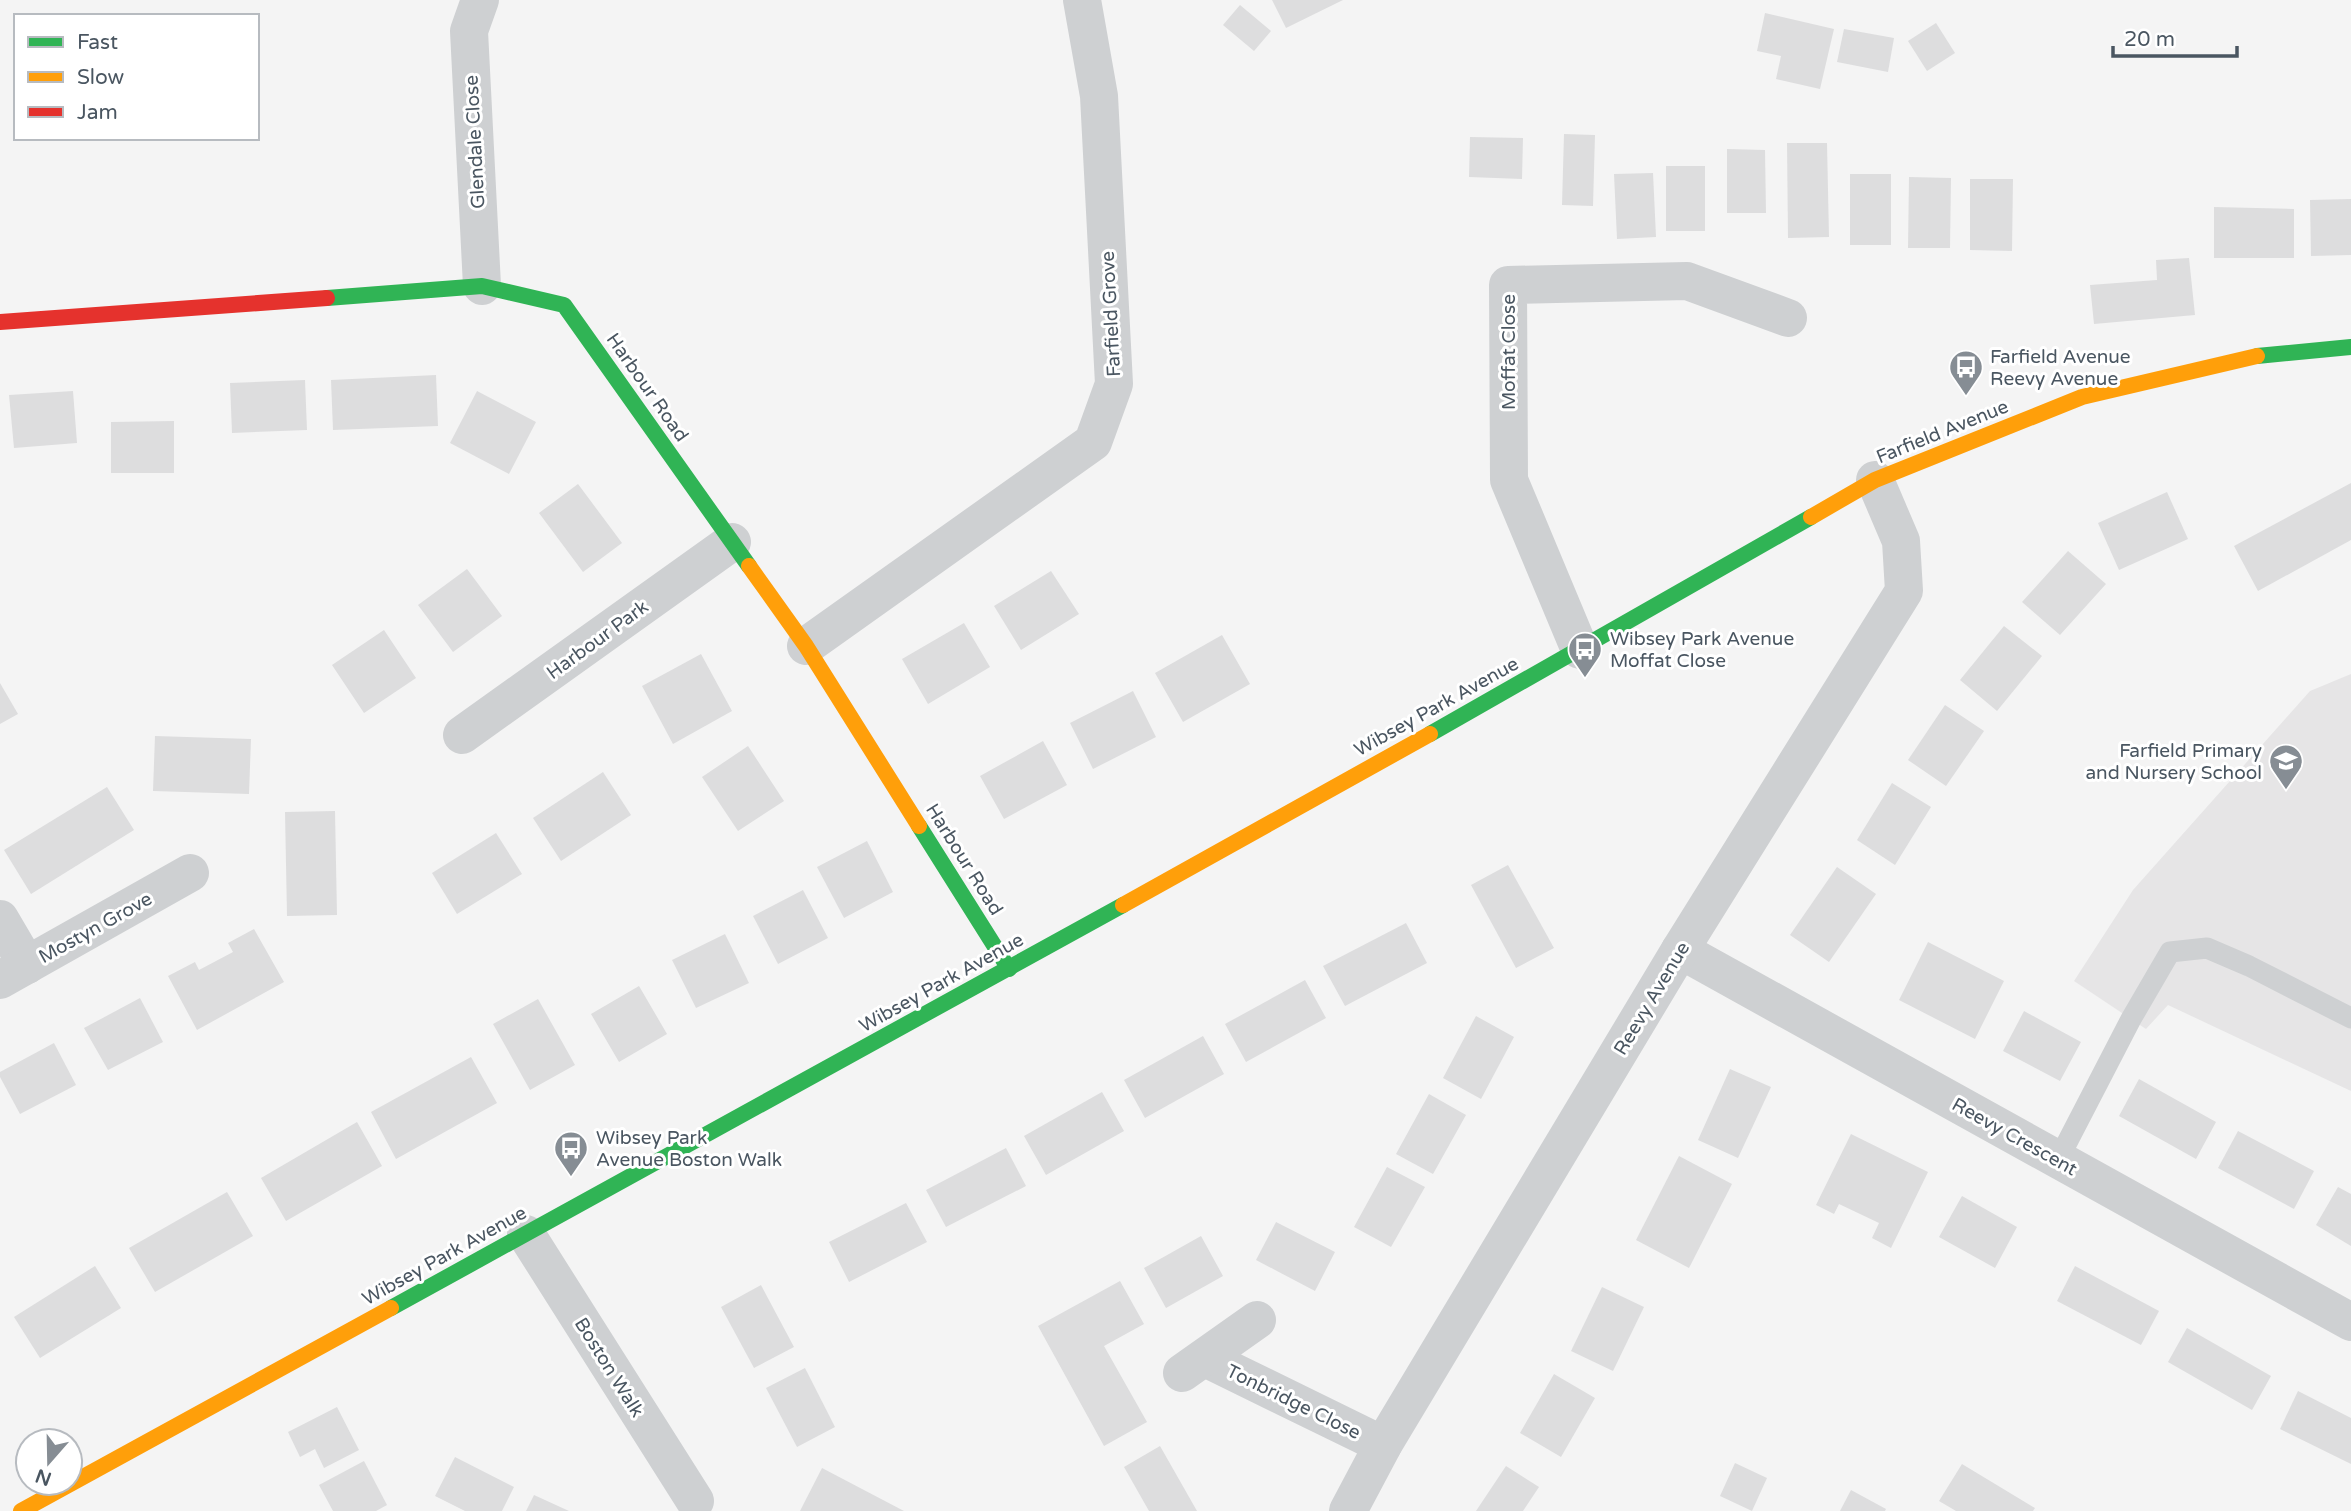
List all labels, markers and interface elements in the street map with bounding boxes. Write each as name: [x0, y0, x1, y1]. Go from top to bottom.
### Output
legend: [14, 14, 259, 140]
scale bar: [2113, 14, 2237, 58]
text: 20 m: [2124, 27, 2175, 52]
text: Fast: [77, 30, 118, 55]
text: Slow: [77, 65, 125, 90]
street label: Glendale Close: [461, 75, 489, 209]
text: Jam: [77, 100, 118, 125]
street label: Farfield Grove: [1097, 250, 1125, 377]
street label: Moffat Close: [1498, 294, 1520, 410]
street label: Harbour Road: [602, 329, 693, 446]
place label: Farfield Avenue Reevy Avenue: [1990, 346, 2131, 390]
bus stop icon: Farfield Avenue Reevy Avenue: [1947, 348, 1985, 397]
street label: Farfield Avenue: [1873, 395, 2012, 468]
street label: Harbour Park: [542, 596, 653, 684]
place label: Wibsey Park Avenue Moffat Close: [1610, 628, 1794, 672]
bus stop icon: Wibsey Park Avenue Moffat Close: [1566, 630, 1604, 679]
street label: Wibsey Park Avenue: [1351, 653, 1522, 761]
place label: Farfield Primary and Nursery School: [2085, 740, 2262, 784]
school or university icon: Farfield Primary and Nursery School: [2267, 742, 2305, 791]
street label: Harbour Road: [921, 800, 1007, 919]
street label: Mostyn Grove: [35, 888, 156, 968]
street label: Wibsey Park Avenue: [856, 929, 1027, 1037]
street label: Reevy Avenue: [1609, 938, 1694, 1059]
street label: Reevy Crescent: [1948, 1093, 2081, 1180]
place label: Wibsey Park Avenue Boston Walk: [596, 1127, 782, 1171]
bus stop icon: Wibsey Park Avenue Boston Walk: [552, 1129, 590, 1178]
street label: Wibsey Park Avenue: [359, 1202, 530, 1310]
street label: Boston Walk: [570, 1314, 648, 1421]
street label: Tonbridge Close: [1223, 1360, 1364, 1444]
north arrow: [14, 1427, 84, 1497]
text: N: [33, 1464, 54, 1490]

